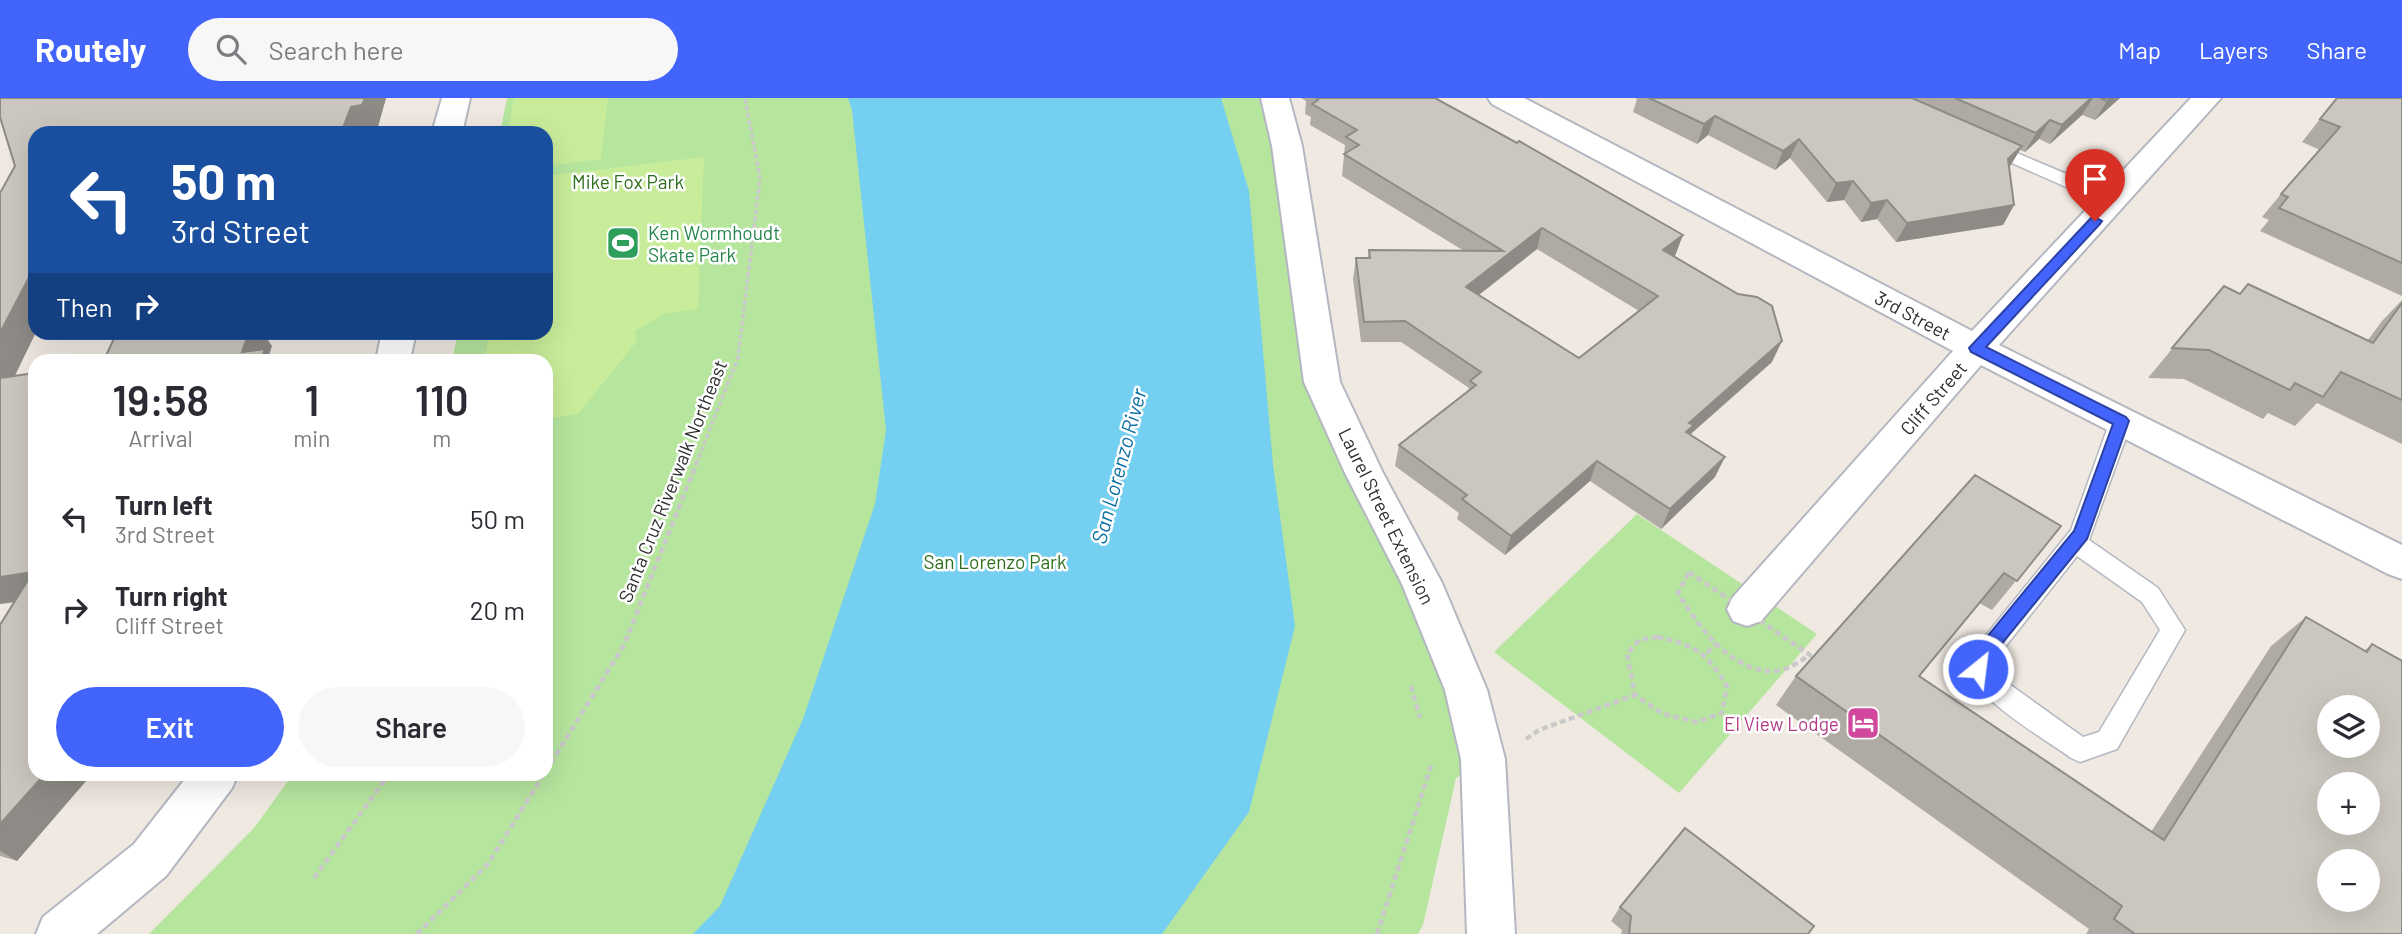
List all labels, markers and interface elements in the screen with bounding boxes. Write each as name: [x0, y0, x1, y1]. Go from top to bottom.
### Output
search box: [188, 18, 678, 81]
text: Routely: [35, 29, 146, 69]
icon: search: [212, 30, 250, 68]
text: Search here: [268, 34, 404, 65]
text: Map: [2118, 35, 2161, 64]
text: Layers: [2199, 35, 2268, 64]
text: Share: [2306, 35, 2367, 64]
pin: [2065, 149, 2125, 221]
text: 50 m: [171, 151, 276, 210]
icon: left: [56, 154, 147, 245]
icon: arrive: [2076, 160, 2114, 198]
park label: Mike Fox Park: [572, 170, 684, 193]
text: 3rd Street: [171, 211, 310, 249]
place label: Ken Wormhoudt Skate Park: [648, 221, 780, 266]
sports icon: Ken Wormhoudt Skate Park: [604, 224, 642, 262]
street label: 3rd Street: [1871, 285, 1955, 345]
icon: right: [127, 287, 165, 325]
text: Then: [56, 291, 113, 322]
street label: Santa Cruz Riverwalk Northeast: [613, 357, 731, 605]
street label: Cliff Street: [1895, 357, 1971, 439]
text: 19:58: [112, 374, 209, 424]
text: 1: [304, 374, 319, 424]
text: 110: [415, 374, 469, 424]
water label: San Lorenzo River: [1085, 385, 1151, 546]
text: Arrival: [128, 424, 193, 452]
text: min: [293, 424, 331, 452]
text: m: [432, 424, 451, 452]
street label: Laurel Street Extension: [1334, 424, 1440, 608]
text: Turn left: [115, 489, 213, 520]
icon: left: [56, 500, 94, 538]
text: 50 m: [470, 503, 525, 534]
text: 3rd Street: [115, 520, 215, 548]
park label: San Lorenzo Park: [923, 550, 1067, 573]
text: Turn right: [115, 580, 228, 611]
icon: right: [56, 591, 94, 629]
text: 20 m: [470, 594, 525, 625]
text: Cliff Street: [115, 611, 224, 639]
position arrow: [1941, 632, 2015, 706]
button: Exit: [56, 687, 284, 767]
button: Share: [298, 687, 525, 767]
map controls: [2317, 695, 2380, 912]
button: layers: [2317, 695, 2380, 758]
hotel icon: El View Lodge: [1844, 704, 1882, 742]
place label: El View Lodge: [1724, 712, 1839, 735]
button: +: [2317, 772, 2380, 835]
button: −: [2317, 849, 2380, 912]

